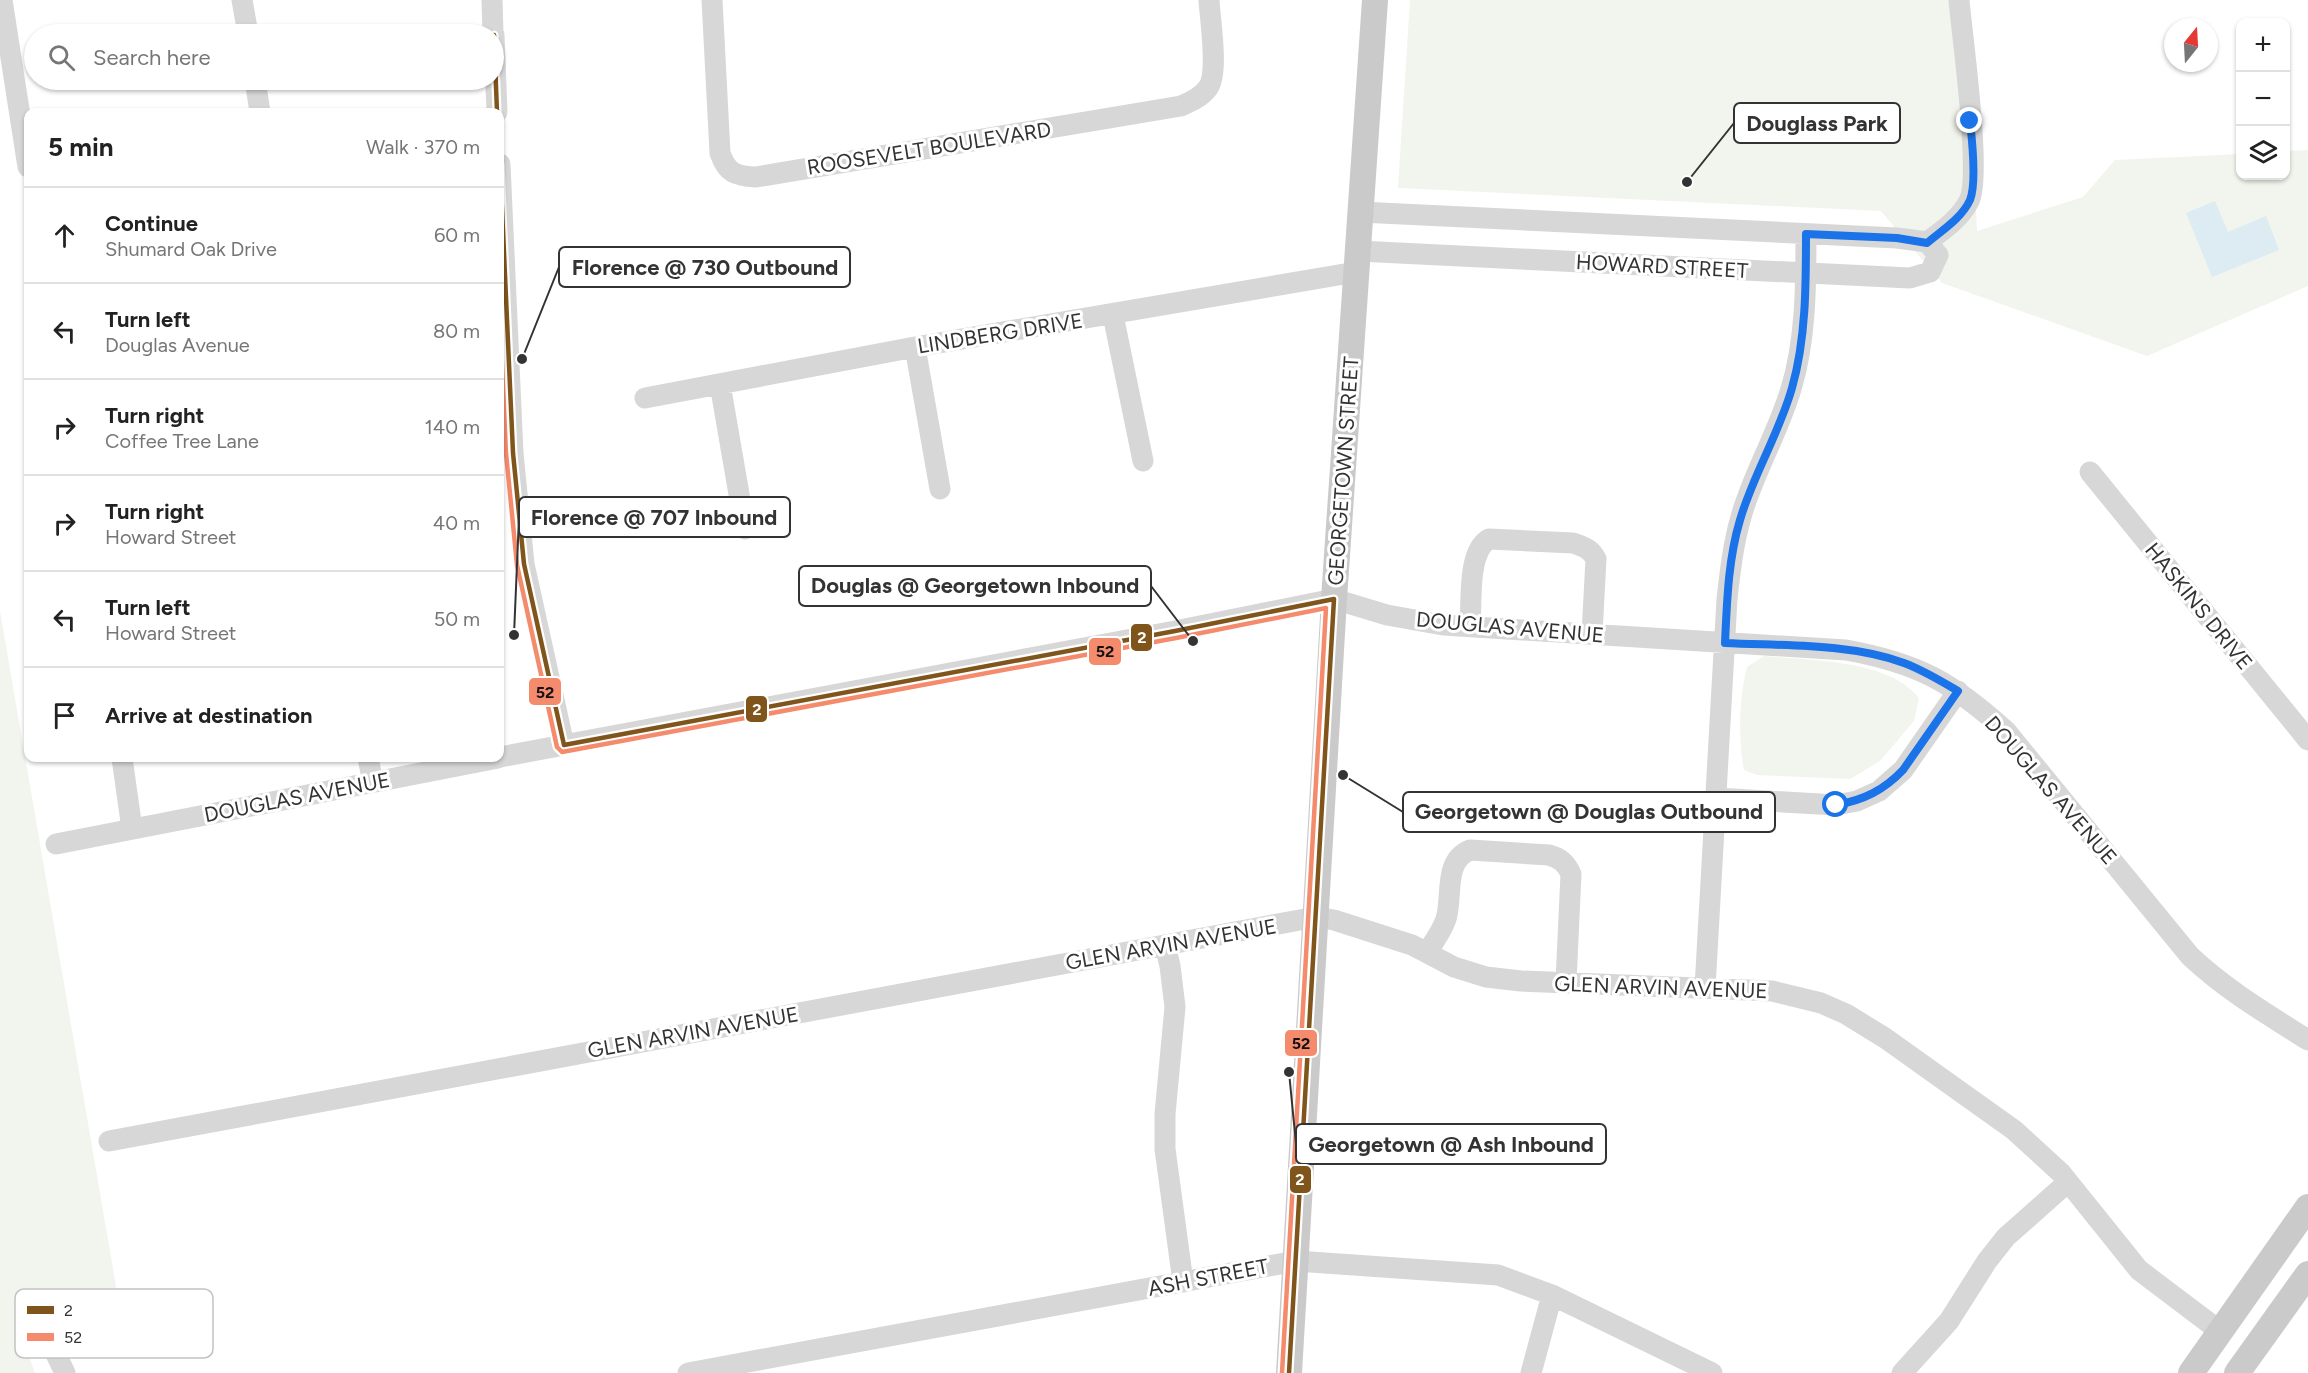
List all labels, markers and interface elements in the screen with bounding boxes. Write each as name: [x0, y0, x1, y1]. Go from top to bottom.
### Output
north arrow: [2164, 18, 2218, 72]
map controls: [2236, 18, 2290, 180]
button: +: [2236, 18, 2290, 72]
search box: [24, 24, 504, 90]
icon: search: [45, 41, 78, 74]
text: Search here: [93, 44, 211, 71]
button: −: [2236, 72, 2290, 126]
callout: Douglass Park: [1734, 103, 1900, 143]
route end: [1956, 107, 1982, 133]
text: Douglass Park: [1746, 110, 1888, 137]
street label: ROOSEVELT BOULEVARD: [805, 116, 1053, 180]
button: layers: [2236, 126, 2290, 180]
text: 5 min: [48, 131, 114, 163]
text: Walk · 370 m: [366, 135, 480, 159]
text: Continue: [105, 210, 198, 237]
icon: ahead: [48, 219, 81, 252]
text: 60 m: [434, 223, 480, 247]
text: Shumard Oak Drive: [105, 237, 277, 261]
callout: Florence @ 730 Outbound: [559, 247, 850, 287]
street label: HOWARD STREET: [1575, 249, 1749, 283]
text: Florence @ 730 Outbound: [572, 254, 838, 281]
text: Turn left: [105, 306, 191, 333]
street label: LINDBERG DRIVE: [916, 308, 1084, 358]
icon: left: [48, 315, 81, 348]
text: 80 m: [433, 319, 480, 343]
text: Douglas Avenue: [105, 333, 250, 357]
street label: GEORGETOWN STREET: [1323, 355, 1364, 586]
text: Turn right: [105, 402, 204, 429]
icon: right: [48, 411, 81, 444]
text: 140 m: [425, 415, 480, 439]
text: Coffee Tree Lane: [105, 429, 259, 453]
callout: Florence @ 707 Inbound: [519, 497, 790, 537]
text: Turn right: [105, 498, 204, 525]
text: Florence @ 707 Inbound: [531, 504, 777, 531]
icon: right: [48, 507, 81, 540]
text: 40 m: [433, 511, 480, 535]
text: Howard Street: [105, 525, 236, 549]
street label: HASKINS DRIVE: [2140, 538, 2258, 674]
callout: Douglas @ Georgetown Inbound: [799, 566, 1151, 606]
text: Douglas @ Georgetown Inbound: [811, 572, 1139, 599]
text: Turn left: [105, 594, 191, 621]
icon: left: [48, 603, 81, 636]
street label: DOUGLAS AVENUE: [1415, 606, 1605, 648]
text: 50 m: [434, 607, 480, 631]
text: Howard Street: [105, 621, 236, 645]
line badge: 2: [1130, 623, 1153, 652]
text: 2: [1137, 628, 1147, 647]
line badge: 52: [1088, 637, 1122, 666]
text: 52: [1096, 642, 1114, 661]
line badge: 52: [528, 677, 562, 706]
text: 52: [536, 683, 554, 702]
line badge: 2: [745, 695, 768, 723]
icon: arrive: [48, 699, 81, 732]
text: 2: [752, 700, 762, 719]
text: Arrive at destination: [105, 702, 313, 729]
street label: DOUGLAS AVENUE: [1980, 711, 2122, 869]
street label: DOUGLAS AVENUE: [202, 767, 392, 827]
route start: [1822, 791, 1848, 817]
callout: Georgetown @ Douglas Outbound: [1403, 792, 1775, 832]
text: Georgetown @ Douglas Outbound: [1415, 798, 1763, 825]
street label: GLEN ARVIN AVENUE: [1064, 913, 1278, 975]
street label: GLEN ARVIN AVENUE: [1554, 971, 1768, 1003]
street label: GLEN ARVIN AVENUE: [586, 1001, 800, 1063]
line badge: 52: [1284, 1029, 1318, 1057]
text: 52: [1292, 1034, 1310, 1053]
callout: Georgetown @ Ash Inbound: [1296, 1124, 1606, 1164]
text: Georgetown @ Ash Inbound: [1308, 1131, 1594, 1158]
line badge: 2: [1289, 1165, 1312, 1194]
text: 2: [1295, 1170, 1305, 1189]
street label: ASH STREET: [1146, 1253, 1271, 1301]
legend: [15, 1289, 213, 1358]
text: 2: [64, 1301, 73, 1320]
text: 52: [64, 1328, 82, 1347]

